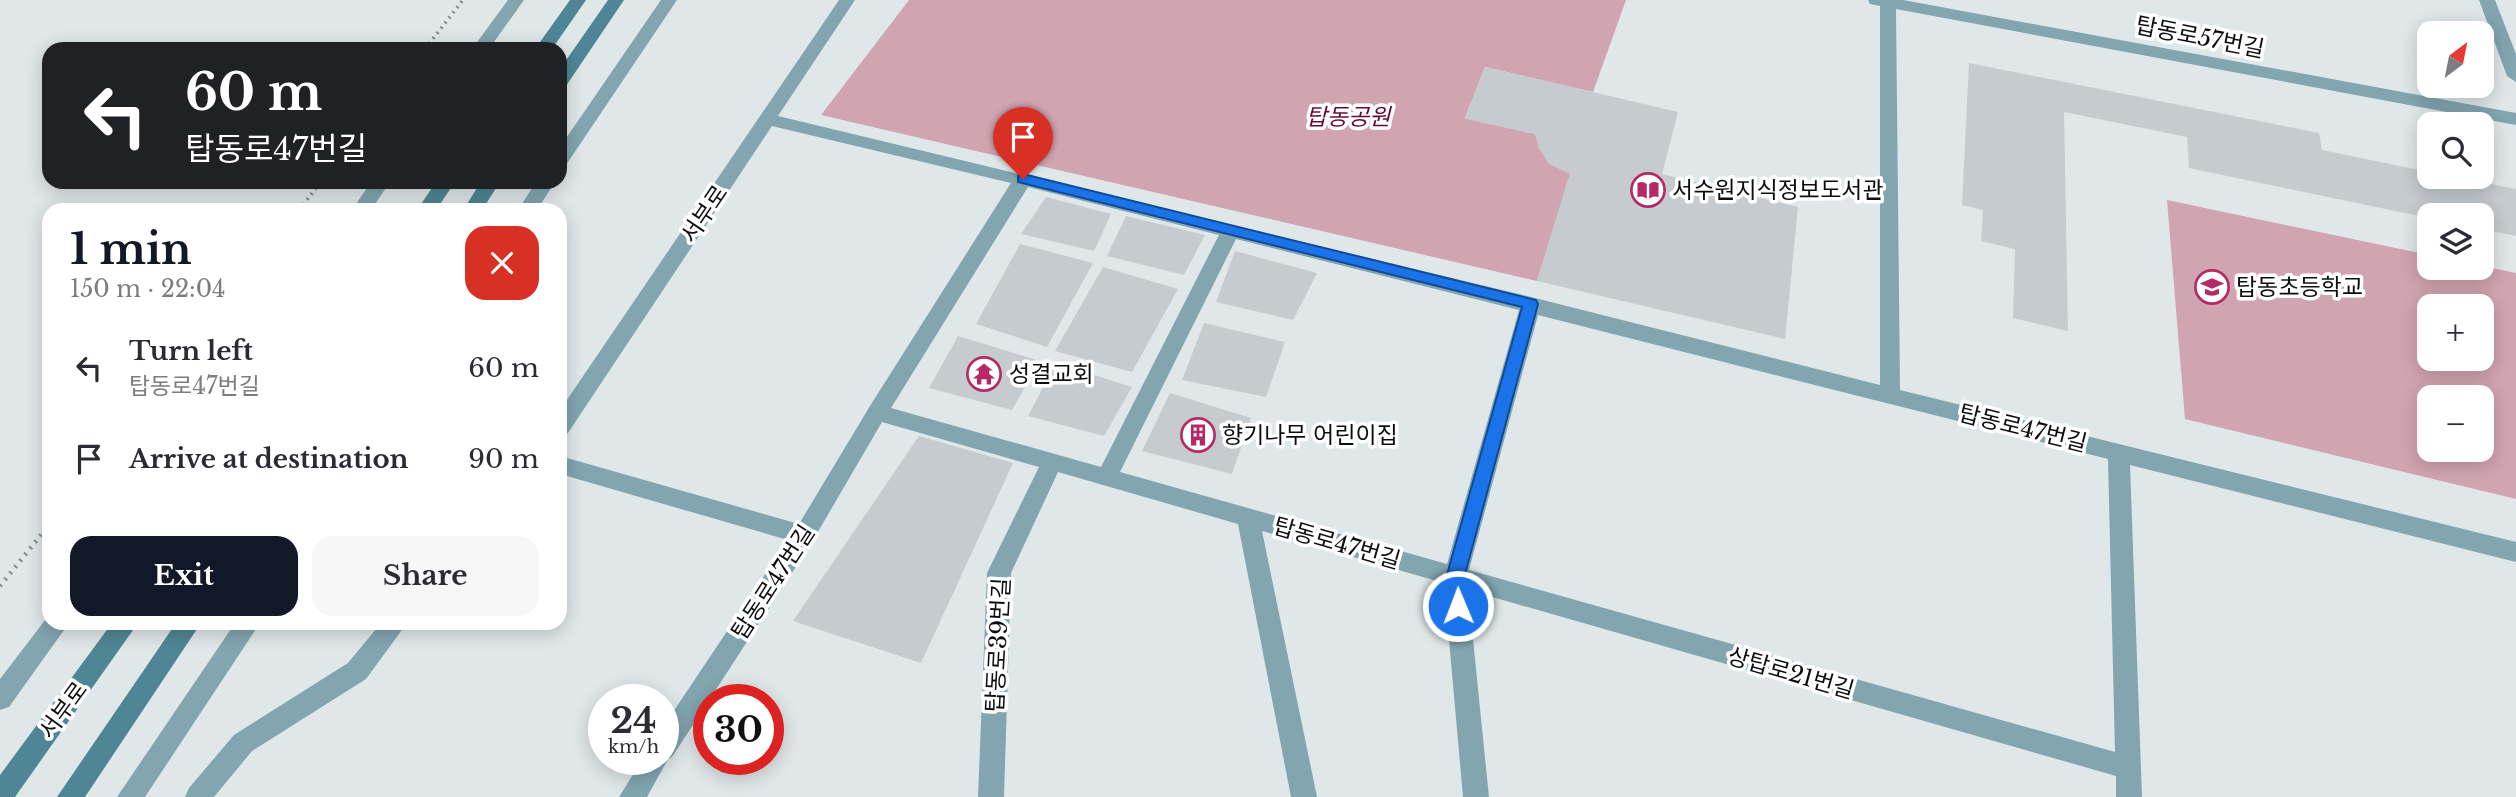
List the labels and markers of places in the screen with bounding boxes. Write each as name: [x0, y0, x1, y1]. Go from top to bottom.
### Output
pin: [993, 107, 1053, 179]
library icon: 서수원지식정보도서관: [1629, 171, 1667, 209]
place label: 서수원지식정보도서관: [1672, 176, 1884, 204]
school or university icon: 탑동초등학교: [2193, 268, 2231, 306]
place label: 탑동초등학교: [2236, 273, 2363, 301]
temple icon: 성결교회: [965, 355, 1003, 393]
place label: 성결교회: [1009, 360, 1094, 388]
building icon: 향기나무 어린이집: [1179, 416, 1217, 454]
place label: 향기나무 어린이집: [1222, 421, 1398, 449]

